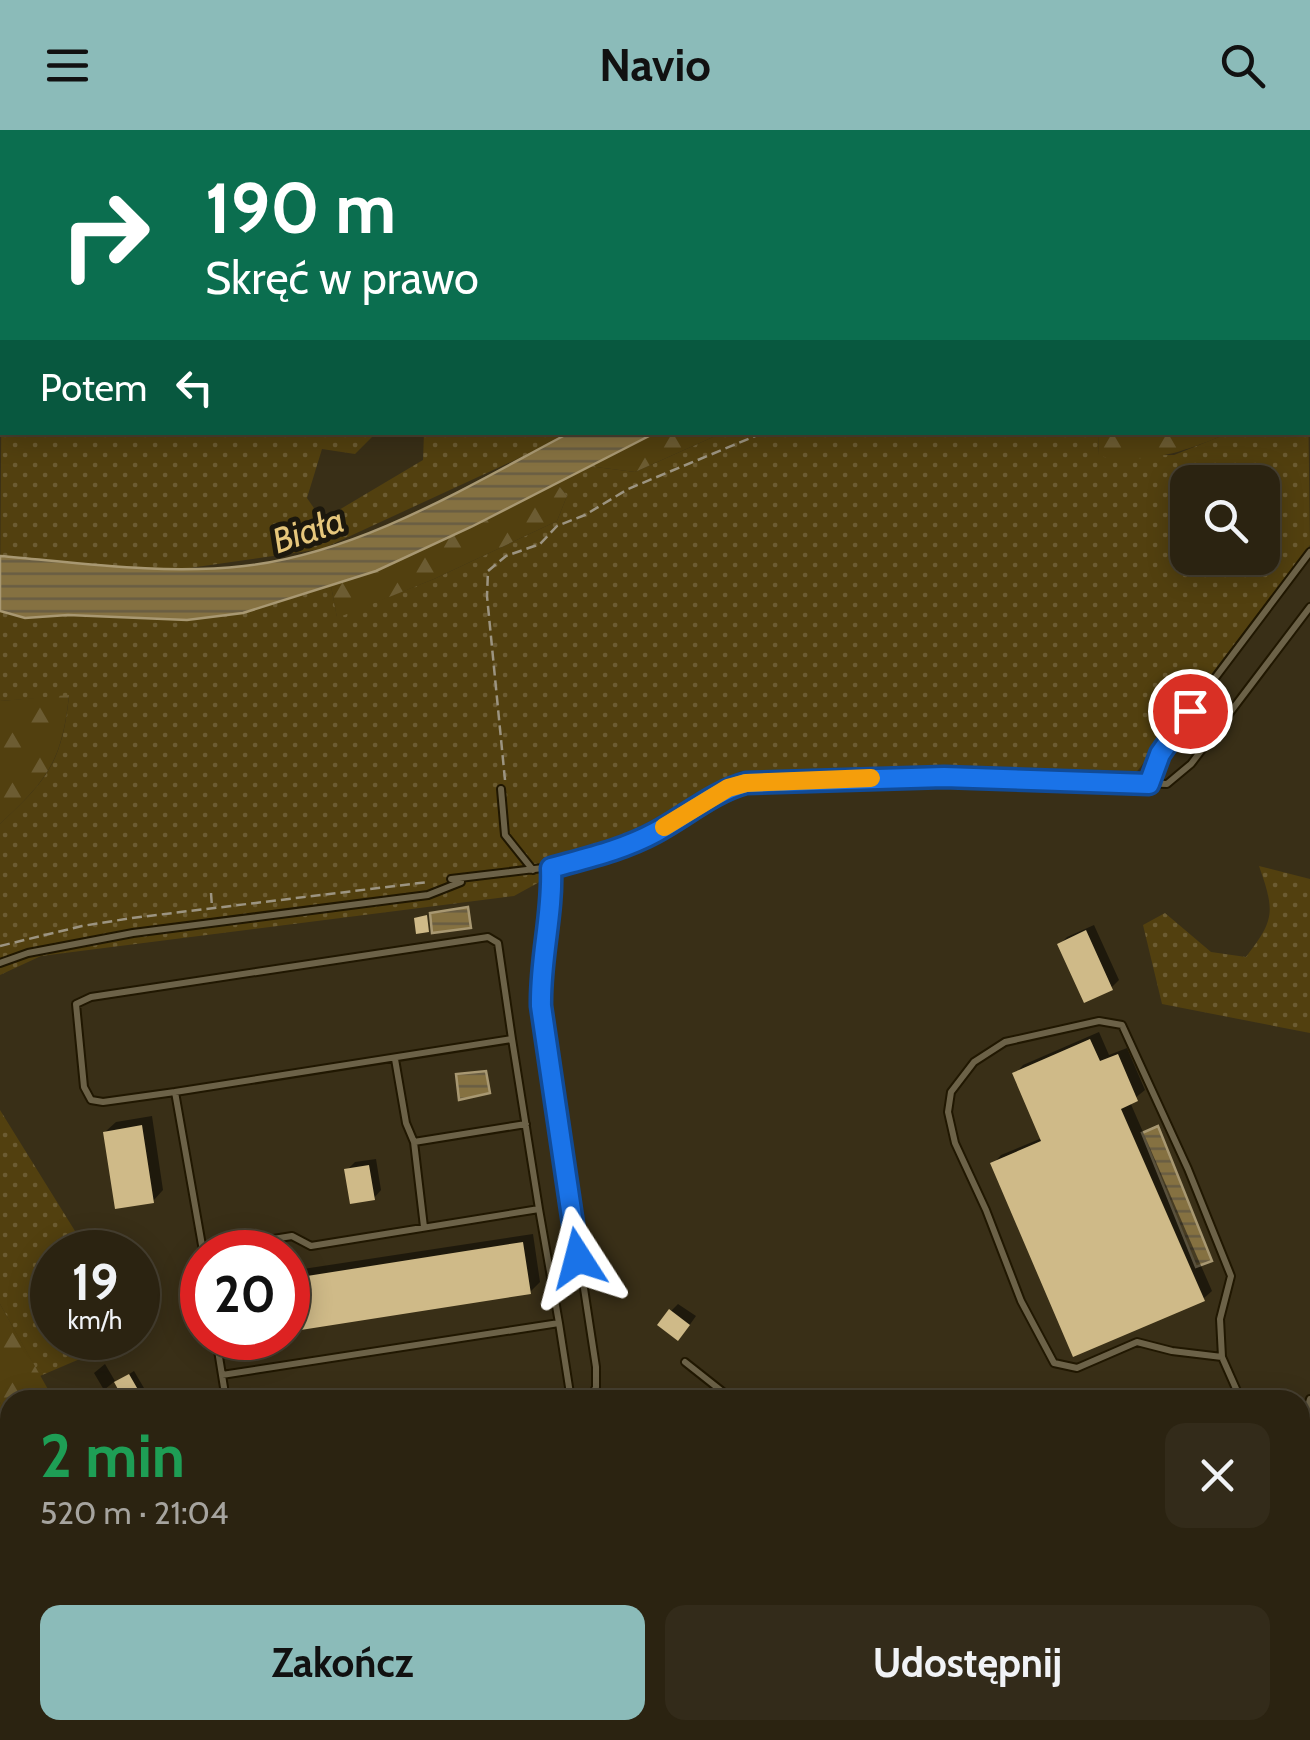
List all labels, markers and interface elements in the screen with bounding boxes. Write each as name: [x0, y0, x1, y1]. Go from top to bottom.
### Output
icon: menu: [40, 38, 95, 93]
text: Navio: [599, 38, 711, 92]
icon: search: [1215, 38, 1270, 93]
text: 190 m: [205, 165, 396, 251]
icon: right: [40, 170, 170, 300]
text: Skręć w prawo: [205, 251, 479, 305]
icon: left: [167, 360, 222, 415]
text: Potem: [40, 364, 147, 411]
map controls: [1170, 465, 1280, 575]
button: search: [1170, 465, 1280, 575]
water label: Biała: [266, 498, 350, 562]
pin: [1148, 669, 1233, 754]
icon: arrive: [1163, 684, 1218, 739]
position arrow: [526, 1206, 630, 1310]
speed limit sign: 20: [180, 1230, 310, 1360]
text: 19: [72, 1252, 118, 1313]
text: km/h: [68, 1305, 122, 1335]
text: 2 min: [40, 1419, 185, 1492]
button: close: [1165, 1423, 1270, 1528]
text: 520 m · 21:04: [40, 1493, 228, 1532]
button: Zakończ: [40, 1605, 645, 1720]
button: Udostępnij: [665, 1605, 1270, 1720]

